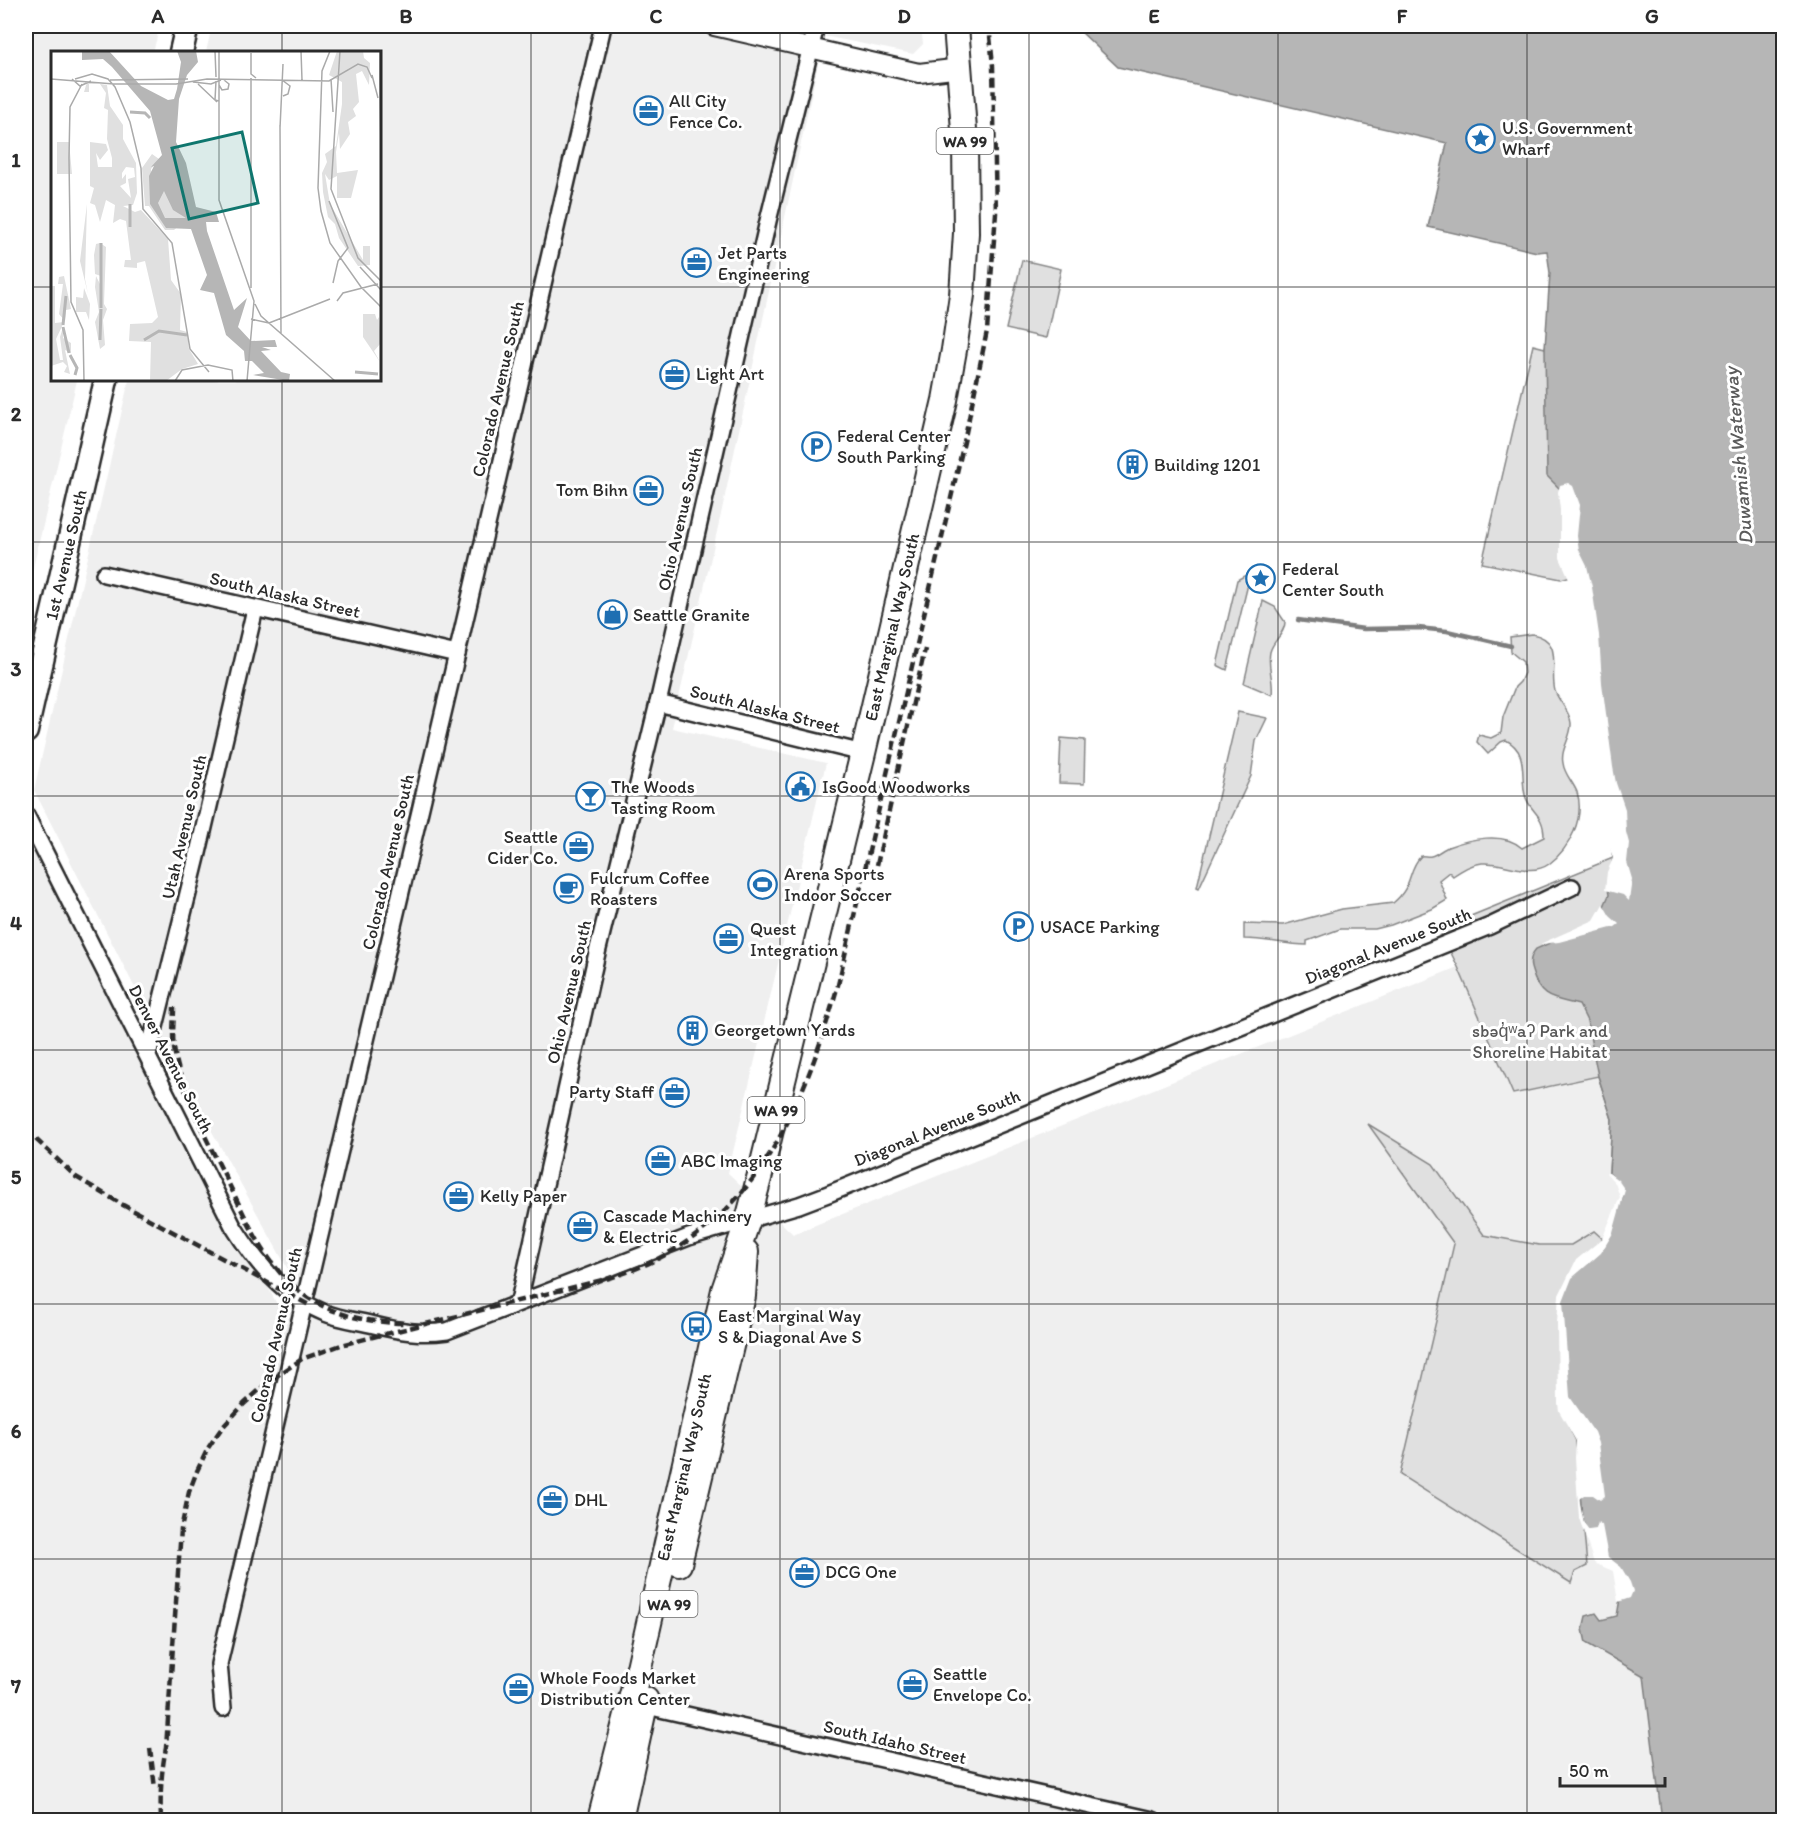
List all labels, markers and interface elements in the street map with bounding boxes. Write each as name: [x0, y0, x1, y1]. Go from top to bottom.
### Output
text: A: [151, 4, 165, 28]
text: B: [400, 4, 413, 28]
text: C: [650, 4, 663, 28]
text: D: [897, 4, 911, 28]
text: E: [1148, 4, 1160, 28]
text: F: [1397, 4, 1408, 28]
text: G: [1645, 4, 1659, 28]
inset map: [51, 51, 381, 381]
place label: All City Fence Co.: [669, 90, 742, 133]
office icon: All City Fence Co.: [632, 95, 664, 127]
place label: U.S. Government Wharf: [1502, 117, 1633, 160]
place icon: U.S. Government Wharf: [1465, 122, 1497, 154]
road number: WA 99: [936, 128, 994, 154]
text: 1: [11, 148, 21, 172]
place label: Jet Parts Engineering: [718, 242, 811, 285]
office icon: Jet Parts Engineering: [681, 247, 713, 279]
street label: Colorado Avenue South: [467, 299, 529, 479]
office icon: Light Art: [659, 358, 691, 390]
place label: Light Art: [696, 363, 765, 385]
water label: Duwamish Waterway: [1718, 364, 1758, 546]
text: 2: [11, 402, 22, 426]
place label: Federal Center South Parking: [837, 425, 952, 468]
parking icon: Federal Center South Parking: [800, 430, 832, 462]
street label: Ohio Avenue South: [653, 445, 707, 593]
building icon: Building 1201: [1117, 449, 1149, 481]
place label: Building 1201: [1154, 454, 1260, 476]
office icon: Tom Bihn: [633, 474, 665, 506]
place label: Tom Bihn: [556, 479, 628, 501]
street label: 1st Avenue South: [40, 488, 92, 622]
street label: East Marginal Way South: [860, 530, 924, 723]
place label: Federal Center South: [1282, 558, 1384, 601]
place icon: Federal Center South: [1245, 563, 1277, 595]
street label: South Alaska Street: [208, 567, 363, 623]
shop icon: Seattle Granite: [596, 599, 628, 631]
place label: Seattle Granite: [633, 604, 750, 626]
text: 3: [11, 657, 22, 681]
street label: South Alaska Street: [688, 680, 843, 738]
street label: Utah Avenue South: [157, 753, 211, 901]
public building icon: IsGood Woodworks: [785, 771, 817, 803]
street label: Colorado Avenue South: [357, 772, 419, 952]
place label: The Woods Tasting Room: [611, 776, 716, 819]
place label: IsGood Woodworks: [822, 776, 970, 798]
bar icon: The Woods Tasting Room: [574, 781, 606, 813]
place label: Seattle Cider Co.: [487, 826, 558, 869]
office icon: Seattle Cider Co.: [563, 831, 595, 863]
place label: Arena Sports Indoor Soccer: [784, 863, 893, 906]
place label: Fulcrum Coffee Roasters: [590, 867, 709, 910]
sports icon: Arena Sports Indoor Soccer: [747, 868, 779, 900]
cafe icon: Fulcrum Coffee Roasters: [553, 872, 585, 904]
street label: Diagonal Avenue South: [1302, 903, 1474, 989]
text: 4: [10, 911, 22, 935]
parking icon: USACE Parking: [1003, 911, 1035, 943]
place label: USACE Parking: [1040, 916, 1160, 938]
street label: Ohio Avenue South: [542, 918, 596, 1066]
place label: Quest Integration: [750, 918, 838, 961]
office icon: Quest Integration: [713, 923, 745, 955]
street label: Denver Avenue South: [124, 981, 218, 1137]
building icon: Georgetown Yards: [677, 1014, 709, 1046]
place label: Georgetown Yards: [714, 1019, 855, 1041]
park label: sbəq̓ʷaʔ Park and Shoreline Habitat: [1472, 1020, 1608, 1063]
office icon: Party Staff: [659, 1076, 691, 1108]
place label: Party Staff: [569, 1081, 655, 1103]
street label: Diagonal Avenue South: [851, 1085, 1023, 1171]
road number: WA 99: [748, 1097, 804, 1123]
office icon: ABC Imaging: [644, 1145, 676, 1177]
place label: ABC Imaging: [681, 1150, 783, 1172]
text: 5: [11, 1165, 22, 1189]
office icon: Kelly Paper: [443, 1180, 475, 1212]
place label: Kelly Paper: [480, 1185, 567, 1207]
place label: Cascade Machinery & Electric: [603, 1205, 752, 1248]
office icon: Cascade Machinery & Electric: [566, 1210, 598, 1242]
street label: Colorado Avenue South: [245, 1245, 307, 1425]
place label: East Marginal Way S & Diagonal Ave S: [718, 1305, 862, 1348]
bus stop icon: East Marginal Way S & Diagonal Ave S: [681, 1310, 713, 1342]
street label: East Marginal Way South: [652, 1370, 716, 1563]
text: 6: [11, 1419, 22, 1443]
office icon: DHL: [537, 1484, 569, 1516]
place label: DHL: [574, 1489, 607, 1511]
office icon: DCG One: [788, 1556, 820, 1588]
place label: DCG One: [825, 1561, 897, 1583]
road number: WA 99: [640, 1591, 698, 1617]
place label: Seattle Envelope Co.: [933, 1663, 1032, 1706]
place label: Whole Foods Market Distribution Center: [540, 1667, 696, 1710]
office icon: Seattle Envelope Co.: [896, 1668, 928, 1700]
office icon: Whole Foods Market Distribution Center: [503, 1672, 535, 1704]
text: 7: [10, 1674, 21, 1698]
street label: South Idaho Street: [821, 1715, 969, 1769]
scale bar: [1560, 1750, 1665, 1788]
text: 50 m: [1569, 1760, 1609, 1782]

